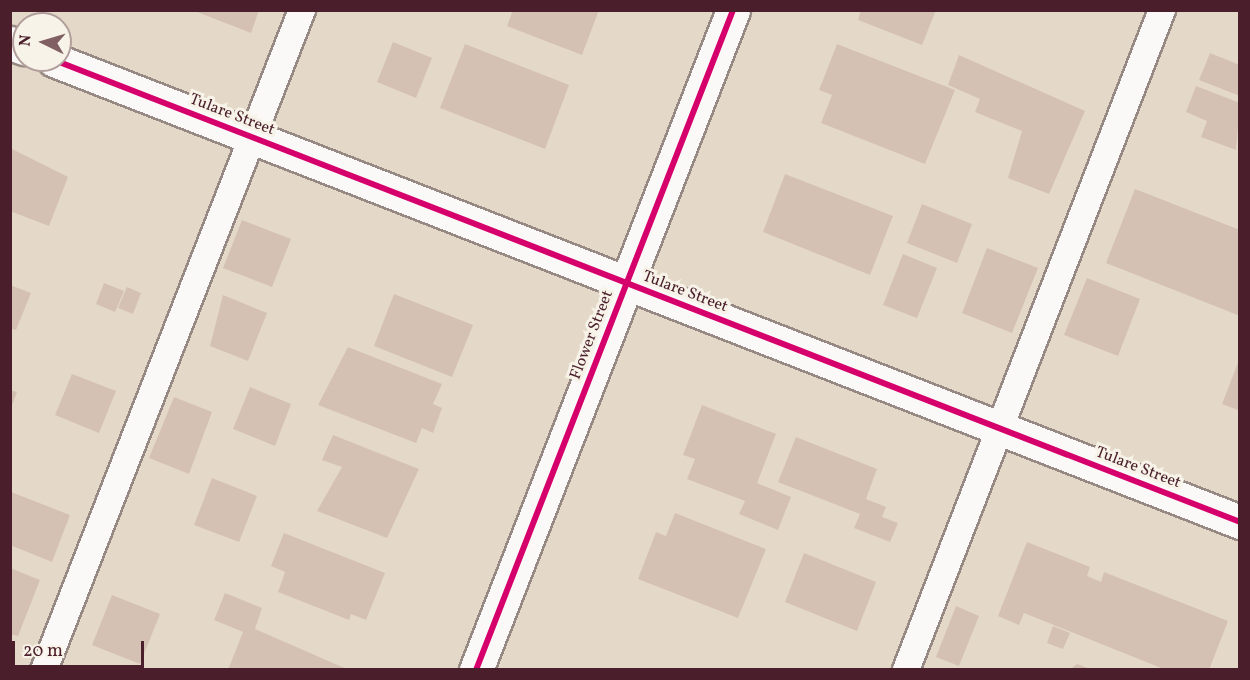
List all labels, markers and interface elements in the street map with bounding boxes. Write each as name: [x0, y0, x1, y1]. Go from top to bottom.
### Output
north arrow: [12, 12, 72, 72]
text: N: [15, 34, 38, 47]
street label: Tulare Street: [187, 90, 277, 140]
street label: Tulare Street: [640, 267, 730, 317]
street label: Flower Street: [566, 288, 618, 382]
street label: Tulare Street: [1093, 443, 1183, 493]
scale bar: [15, 629, 147, 667]
text: 20 m: [23, 639, 63, 664]

